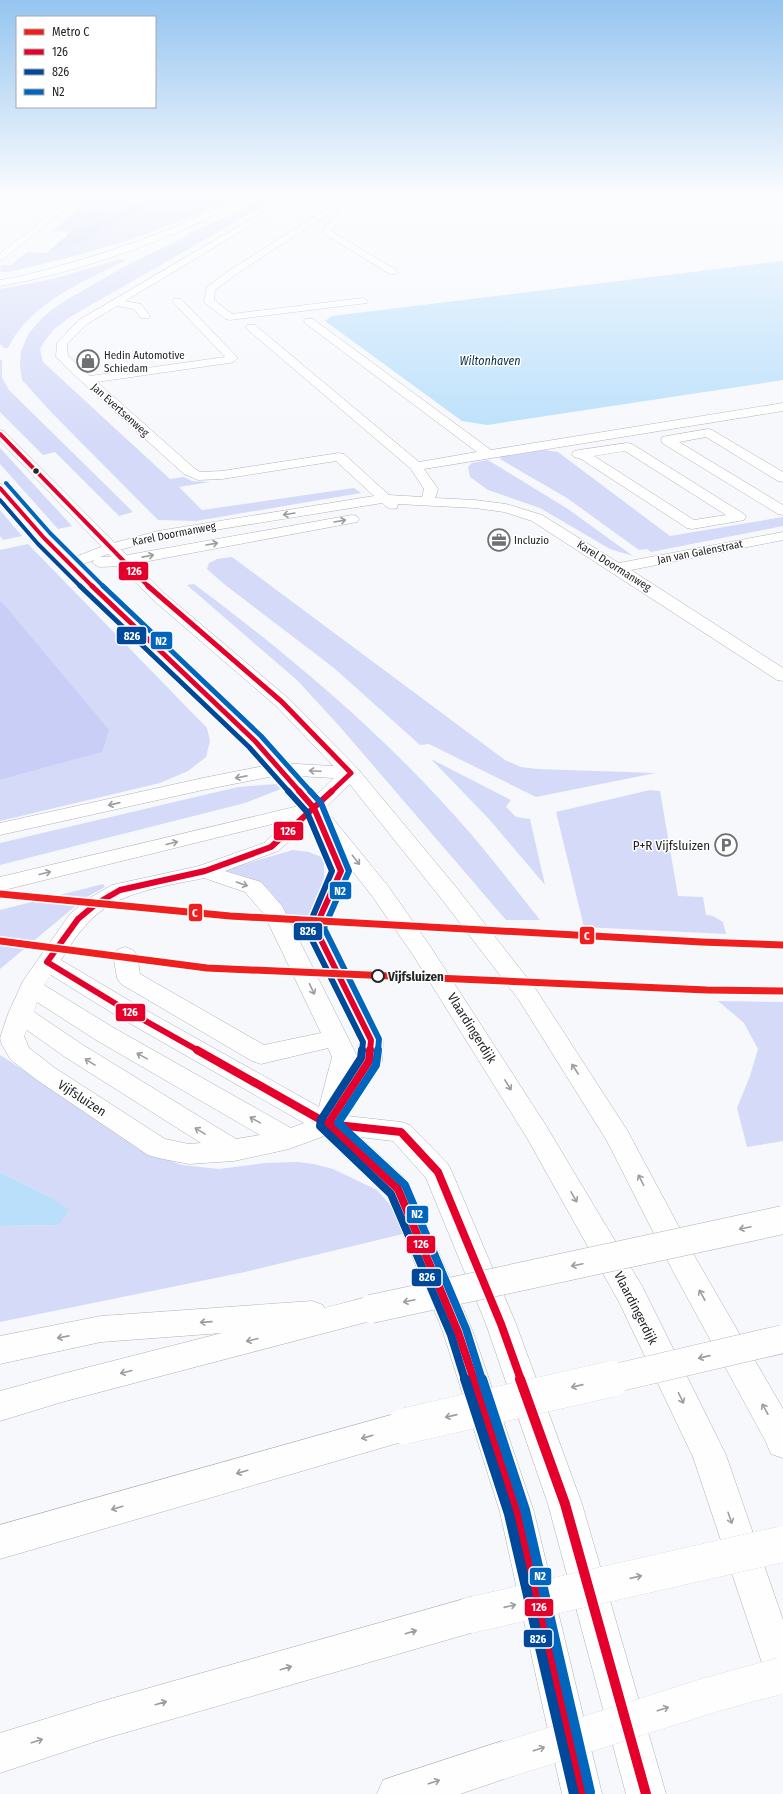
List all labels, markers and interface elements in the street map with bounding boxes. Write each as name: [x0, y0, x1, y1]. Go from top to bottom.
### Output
legend: [16, 16, 156, 108]
text: Metro C: [52, 25, 89, 39]
text: 126: [52, 45, 68, 59]
text: 826: [52, 65, 69, 79]
text: N2: [52, 85, 65, 99]
shop icon: Hedin Automotive Schiedam: [75, 348, 101, 374]
place label: Hedin Automotive Schiedam: [104, 349, 185, 375]
water label: Wiltonhaven: [460, 354, 520, 368]
street label: Jan Evertsenweg: [88, 381, 152, 440]
unlabelled marker: [31, 466, 41, 476]
one-way arrow: [283, 510, 296, 518]
one-way arrow: [333, 517, 346, 525]
street label: Karel Doormanweg: [131, 519, 218, 548]
office icon: Incluzio: [486, 527, 512, 553]
place label: Incluzio: [514, 534, 549, 547]
street label: Jan van Galenstraat: [656, 537, 744, 567]
street label: Karel Doormanweg: [575, 538, 654, 594]
one-way arrow: [205, 540, 218, 548]
one-way arrow: [141, 552, 154, 560]
line badge: 126: [118, 561, 149, 581]
text: 126: [126, 565, 142, 578]
line badge: 826: [116, 626, 147, 645]
text: 826: [124, 630, 141, 643]
line badge: N2: [150, 631, 173, 650]
text: N2: [155, 635, 167, 648]
one-way arrow: [309, 767, 322, 775]
one-way arrow: [235, 773, 248, 781]
one-way arrow: [108, 801, 121, 809]
line badge: 126: [273, 821, 304, 841]
text: 126: [280, 825, 296, 838]
parking icon: P+R Vijfsluizen: [713, 832, 739, 858]
one-way arrow: [165, 838, 178, 846]
place label: P+R Vijfsluizen: [633, 838, 710, 853]
one-way arrow: [351, 855, 360, 866]
one-way arrow: [38, 869, 51, 877]
one-way arrow: [235, 881, 248, 888]
line badge: N2: [329, 881, 352, 900]
text: N2: [334, 885, 346, 898]
line badge: C: [188, 903, 203, 922]
text: C: [192, 907, 198, 920]
line badge: 826: [293, 922, 323, 941]
text: 826: [300, 925, 317, 938]
line badge: C: [579, 926, 595, 945]
text: C: [584, 930, 590, 943]
marker: Vijfsluizen: [371, 969, 385, 983]
place label: Vijfsluizen: [387, 969, 444, 984]
one-way arrow: [309, 983, 316, 995]
street label: Vlaardingerdijk: [444, 990, 500, 1067]
line badge: 126: [115, 1003, 146, 1022]
text: 126: [122, 1006, 138, 1019]
one-way arrow: [136, 1051, 148, 1059]
one-way arrow: [85, 1058, 96, 1066]
one-way arrow: [570, 1063, 578, 1075]
street label: Vijfsluizen: [55, 1077, 109, 1119]
one-way arrow: [504, 1079, 512, 1091]
one-way arrow: [250, 1115, 262, 1123]
one-way arrow: [194, 1127, 206, 1135]
one-way arrow: [637, 1175, 644, 1187]
one-way arrow: [571, 1191, 579, 1203]
line badge: N2: [406, 1205, 429, 1224]
text: N2: [411, 1208, 423, 1221]
one-way arrow: [739, 1225, 752, 1233]
line badge: 126: [406, 1235, 436, 1254]
text: 126: [413, 1238, 429, 1251]
one-way arrow: [571, 1261, 584, 1269]
line badge: 826: [411, 1268, 442, 1287]
street label: Vlaardingerdijk: [611, 1269, 661, 1348]
text: 826: [419, 1271, 436, 1284]
one-way arrow: [697, 1289, 705, 1301]
one-way arrow: [403, 1298, 416, 1306]
one-way arrow: [200, 1318, 213, 1325]
one-way arrow: [57, 1334, 70, 1342]
one-way arrow: [245, 1336, 258, 1344]
one-way arrow: [698, 1353, 711, 1361]
one-way arrow: [119, 1368, 132, 1376]
one-way arrow: [571, 1383, 584, 1391]
one-way arrow: [678, 1392, 685, 1404]
one-way arrow: [761, 1403, 769, 1415]
one-way arrow: [445, 1412, 458, 1420]
one-way arrow: [361, 1434, 374, 1441]
one-way arrow: [236, 1469, 249, 1476]
one-way arrow: [111, 1505, 124, 1512]
one-way arrow: [727, 1512, 735, 1524]
line badge: N2: [529, 1567, 552, 1586]
text: N2: [534, 1570, 546, 1583]
one-way arrow: [629, 1572, 642, 1580]
line badge: 126: [524, 1598, 554, 1617]
one-way arrow: [503, 1601, 516, 1609]
text: 126: [531, 1601, 547, 1614]
one-way arrow: [405, 1628, 418, 1635]
line badge: 826: [523, 1629, 553, 1648]
text: 826: [530, 1633, 547, 1646]
one-way arrow: [280, 1663, 293, 1671]
one-way arrow: [155, 1699, 168, 1706]
one-way arrow: [657, 1705, 669, 1713]
one-way arrow: [30, 1737, 43, 1744]
one-way arrow: [533, 1745, 546, 1752]
one-way arrow: [428, 1778, 441, 1785]

